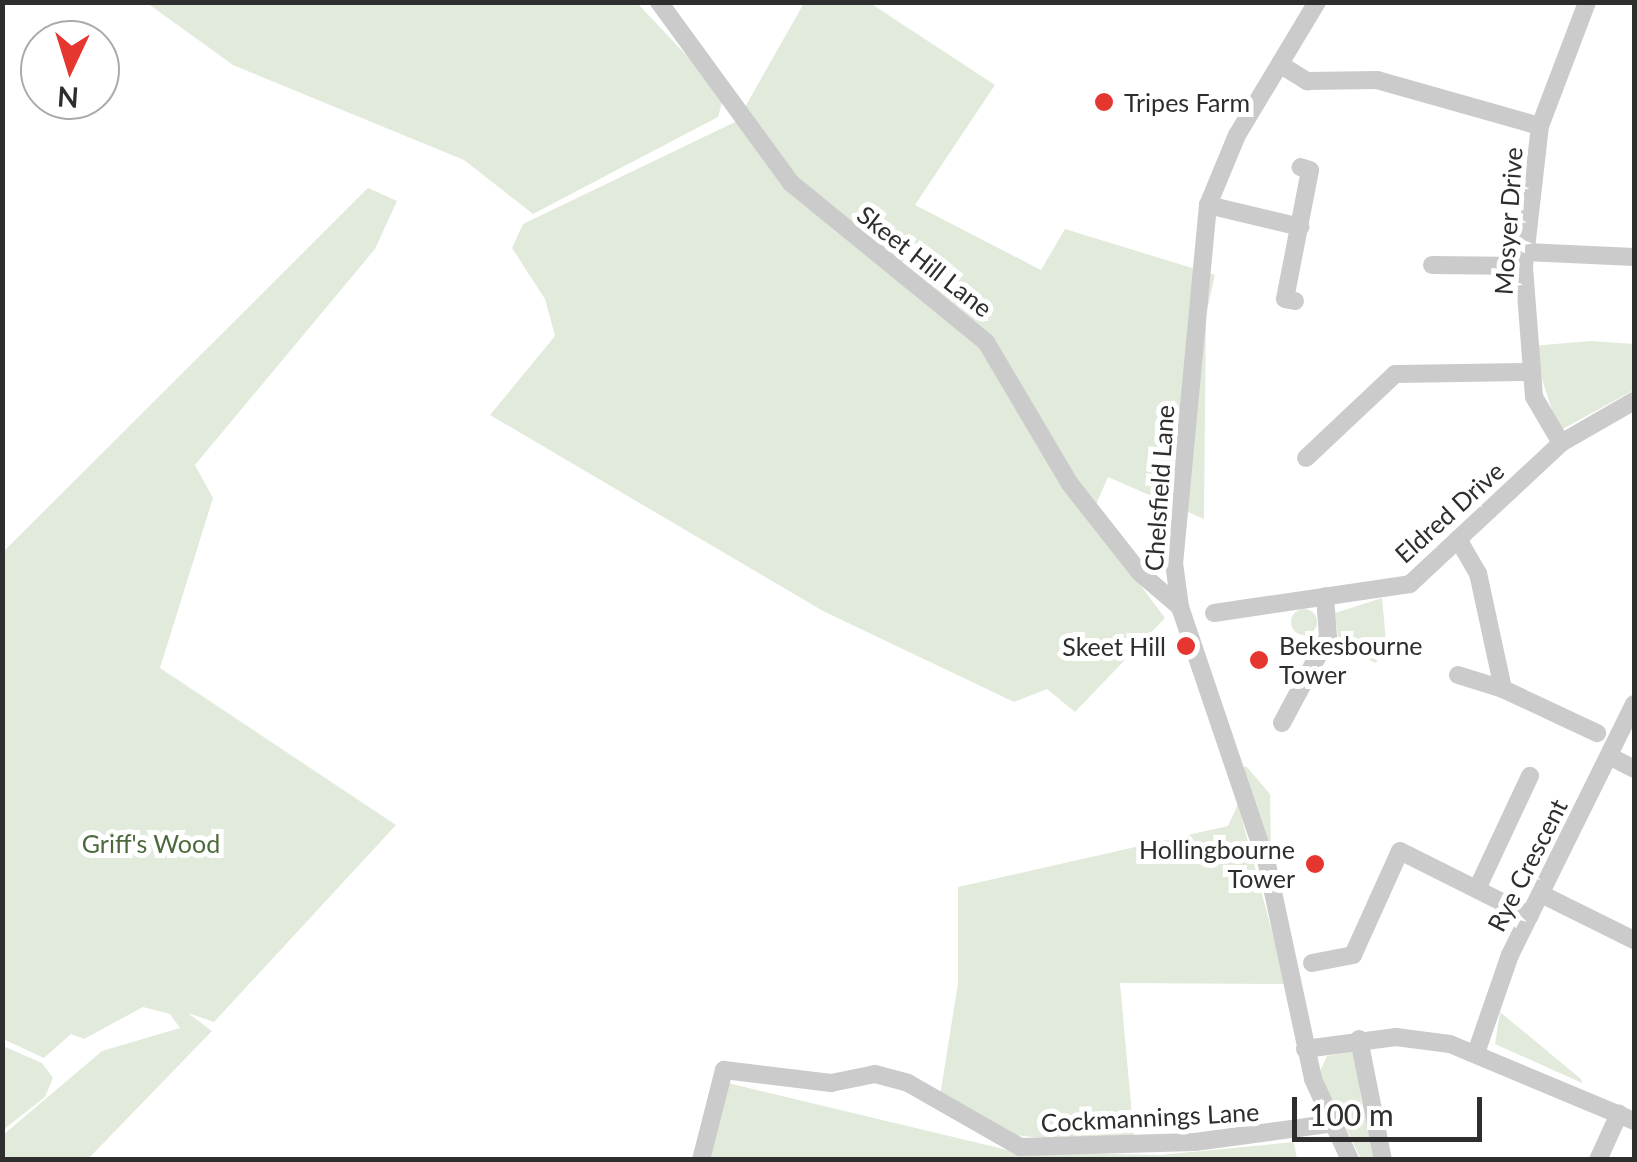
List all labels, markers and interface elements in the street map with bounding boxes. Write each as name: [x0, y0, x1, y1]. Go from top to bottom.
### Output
north arrow: [20, 20, 120, 120]
text: N: [56, 80, 80, 116]
place label: Tripes Farm: [1124, 87, 1250, 117]
marker: Tripes Farm: [1093, 91, 1115, 113]
street label: Mosyer Drive: [1488, 146, 1528, 296]
street label: Skeet Hill Lane: [852, 199, 998, 323]
street label: Chelsfield Lane: [1138, 404, 1180, 572]
street label: Eldred Drive: [1388, 455, 1510, 569]
place label: Skeet Hill: [1062, 631, 1166, 661]
place label: Bekesbourne Tower: [1279, 631, 1423, 690]
marker: Skeet Hill: [1175, 635, 1197, 657]
marker: Bekesbourne Tower: [1248, 649, 1270, 671]
street label: Rye Crescent: [1481, 794, 1573, 936]
park label: Griff's Wood: [82, 828, 220, 858]
place label: Hollingbourne Tower: [1139, 835, 1295, 894]
marker: Hollingbourne Tower: [1304, 853, 1326, 875]
scale bar: [1297, 1077, 1487, 1139]
street label: Cockmannings Lane: [1040, 1096, 1260, 1138]
text: 100 m: [1309, 1096, 1394, 1132]

